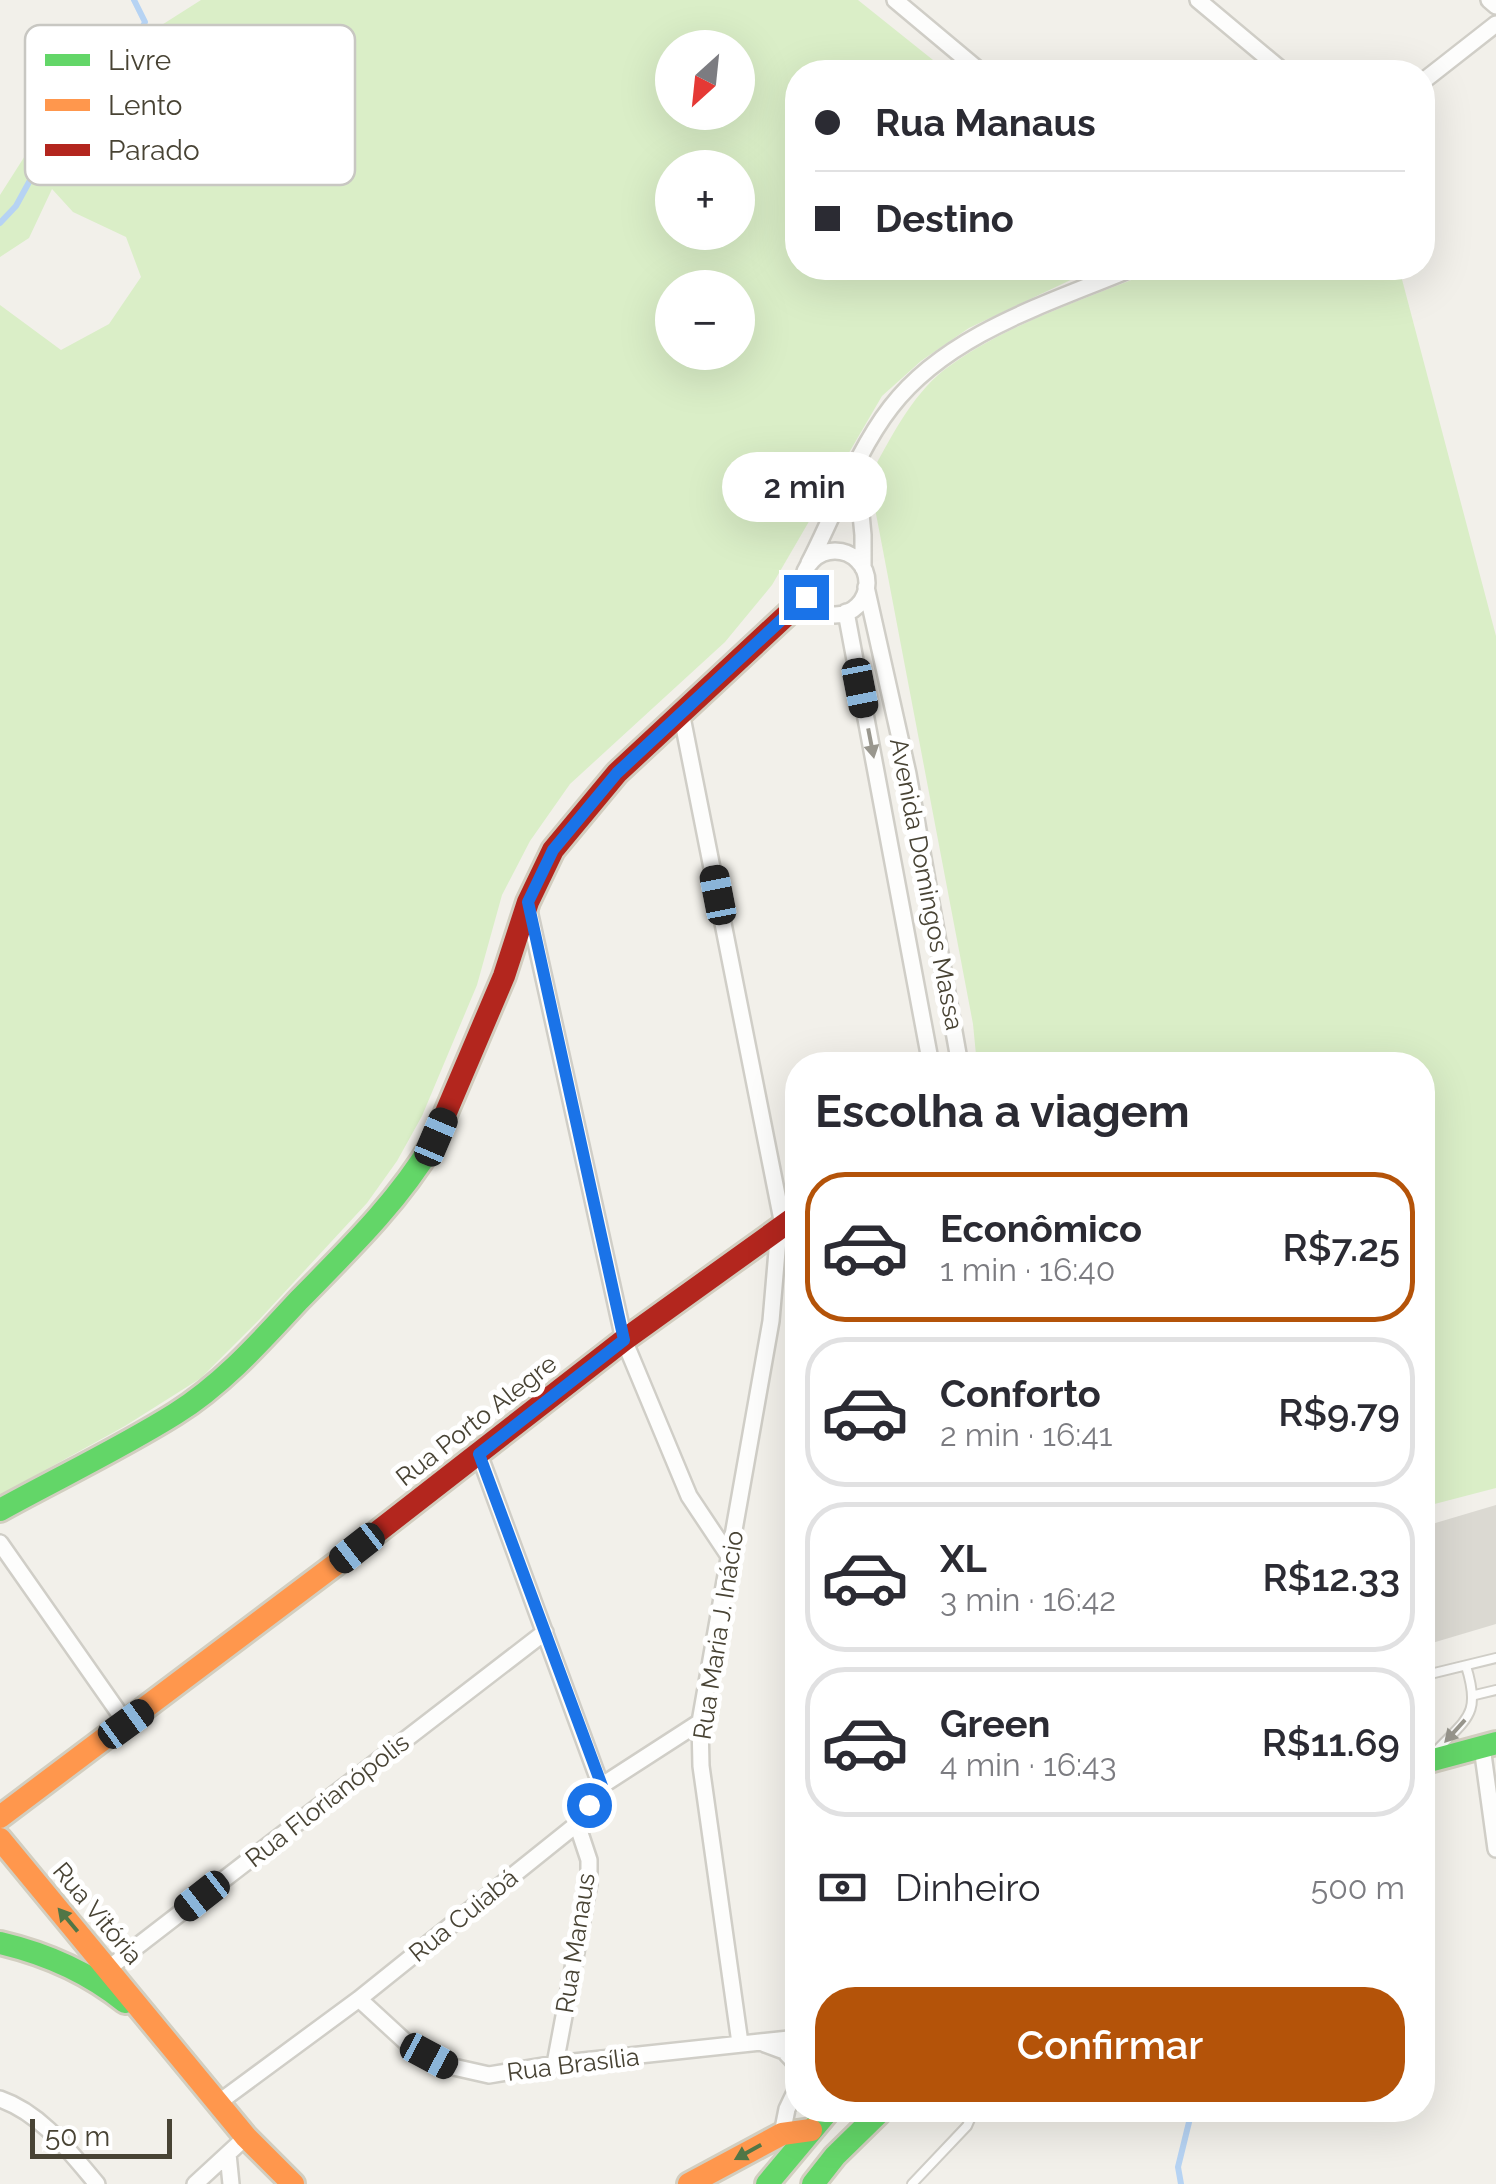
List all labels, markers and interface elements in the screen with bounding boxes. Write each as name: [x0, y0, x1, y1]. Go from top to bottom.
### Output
legend: [25, 25, 355, 185]
north arrow: [655, 30, 755, 130]
map controls: [655, 30, 755, 370]
text: Livre: [108, 44, 171, 77]
text: Lento: [108, 89, 182, 122]
text: Rua Manaus: [875, 100, 1096, 145]
text: Parado: [108, 134, 200, 167]
button: +: [655, 150, 755, 250]
text: Destino: [875, 196, 1014, 241]
button: −: [655, 270, 755, 370]
callout: 2 min: [724, 452, 888, 522]
text: 2 min: [764, 468, 845, 505]
route end: [784, 575, 829, 620]
car: [840, 656, 880, 720]
one-way arrow: [863, 728, 879, 759]
street label: Avenida Domingos Massa: [884, 735, 970, 1033]
car: [698, 863, 738, 927]
text: Escolha a viagem: [815, 1085, 1190, 1138]
car: [410, 1104, 462, 1170]
icon: car: [820, 1202, 910, 1292]
text: Econômico: [940, 1206, 1142, 1251]
text: R$7.25: [1283, 1225, 1400, 1270]
text: 1 min · 16:40: [940, 1251, 1115, 1288]
street label: Rua Porto Alegre: [390, 1348, 562, 1492]
icon: car: [820, 1367, 910, 1457]
text: Conforto: [940, 1371, 1101, 1416]
text: R$9.79: [1278, 1390, 1400, 1435]
text: 2 min · 16:41: [940, 1416, 1112, 1453]
car: [324, 1518, 390, 1578]
street label: Rua Maria J. Inácio: [687, 1528, 749, 1742]
icon: car: [820, 1532, 910, 1622]
text: XL: [940, 1536, 987, 1581]
text: R$12.33: [1262, 1555, 1400, 1600]
text: 3 min · 16:42: [940, 1581, 1116, 1618]
car: [93, 1694, 159, 1754]
icon: car: [820, 1697, 910, 1787]
text: Green: [940, 1701, 1050, 1746]
one-way arrow: [1444, 1718, 1466, 1743]
text: R$11.69: [1262, 1720, 1400, 1765]
street label: Rua Florianópolis: [239, 1727, 415, 1873]
text: 4 min · 16:43: [940, 1746, 1117, 1783]
route start: [567, 1783, 612, 1828]
street label: Rua Vitória: [47, 1856, 149, 1970]
icon: cash: [815, 1860, 870, 1915]
street label: Rua Cuiabá: [403, 1862, 523, 1968]
text: Dinheiro: [895, 1865, 1041, 1910]
car: [169, 1866, 235, 1926]
text: 500 m: [1311, 1869, 1405, 1906]
street label: Rua Manaus: [549, 1871, 601, 2015]
one-way arrow: [58, 1907, 79, 1932]
button: Confirmar: [815, 1987, 1405, 2102]
car: [395, 2029, 463, 2083]
street label: Rua Brasília: [505, 2041, 641, 2087]
scale bar: [30, 2114, 172, 2158]
text: 50 m: [45, 2120, 110, 2153]
one-way arrow: [733, 2143, 762, 2160]

